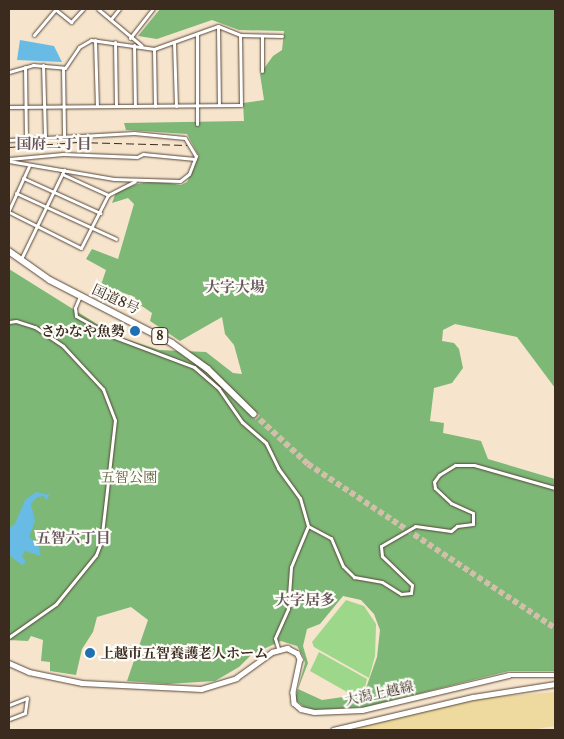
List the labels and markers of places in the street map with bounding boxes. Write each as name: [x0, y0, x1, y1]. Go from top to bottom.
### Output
place label: さかなや魚勢: [41, 323, 125, 339]
marker: さかなや魚勢: [129, 325, 141, 337]
place label: 上越市五智養護老人ホーム: [100, 645, 268, 661]
marker: 上越市五智養護老人ホーム: [84, 647, 96, 659]

